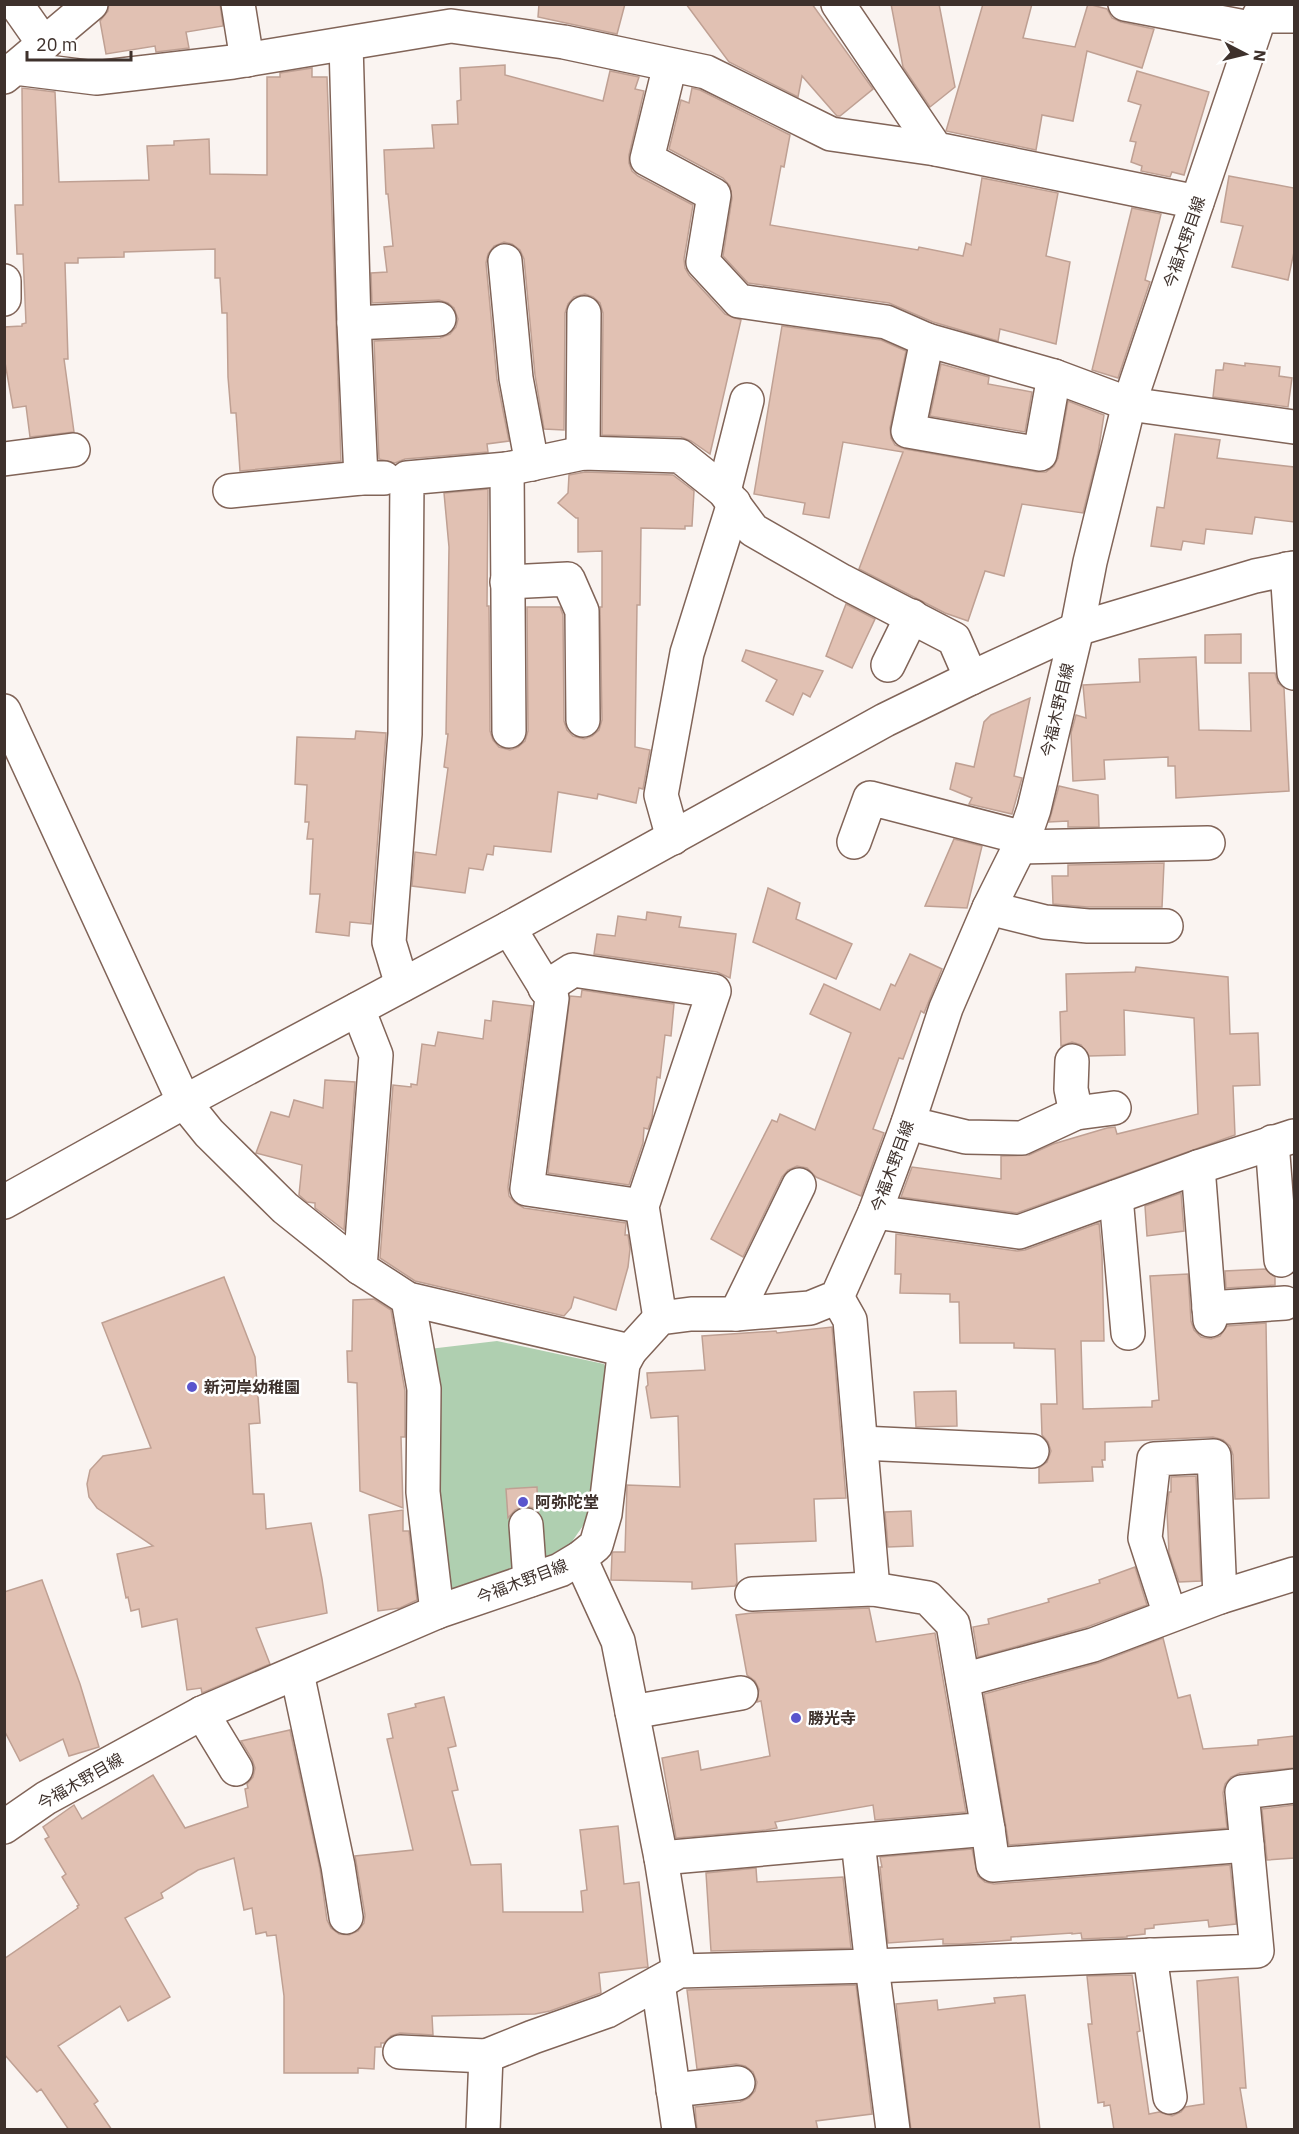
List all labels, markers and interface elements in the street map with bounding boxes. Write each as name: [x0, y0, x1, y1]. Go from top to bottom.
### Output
scale bar: [27, 24, 130, 62]
north arrow: [1215, 24, 1275, 84]
text: 20 m: [36, 33, 78, 56]
text: N: [1249, 49, 1271, 63]
street label: 今福木野目線: [1159, 193, 1209, 291]
street label: 今福木野目線: [1036, 661, 1078, 759]
street label: 今福木野目線: [866, 1117, 918, 1215]
place label: 新河岸幼稚園: [204, 1377, 300, 1397]
marker: 新河岸幼稚園: [185, 1380, 199, 1394]
place label: 阿弥陀堂: [535, 1492, 599, 1512]
marker: 阿弥陀堂: [516, 1495, 530, 1509]
street label: 今福木野目線: [474, 1554, 570, 1608]
place label: 勝光寺: [808, 1708, 856, 1728]
marker: 勝光寺: [789, 1711, 803, 1725]
street label: 今福木野目線: [33, 1748, 127, 1814]

